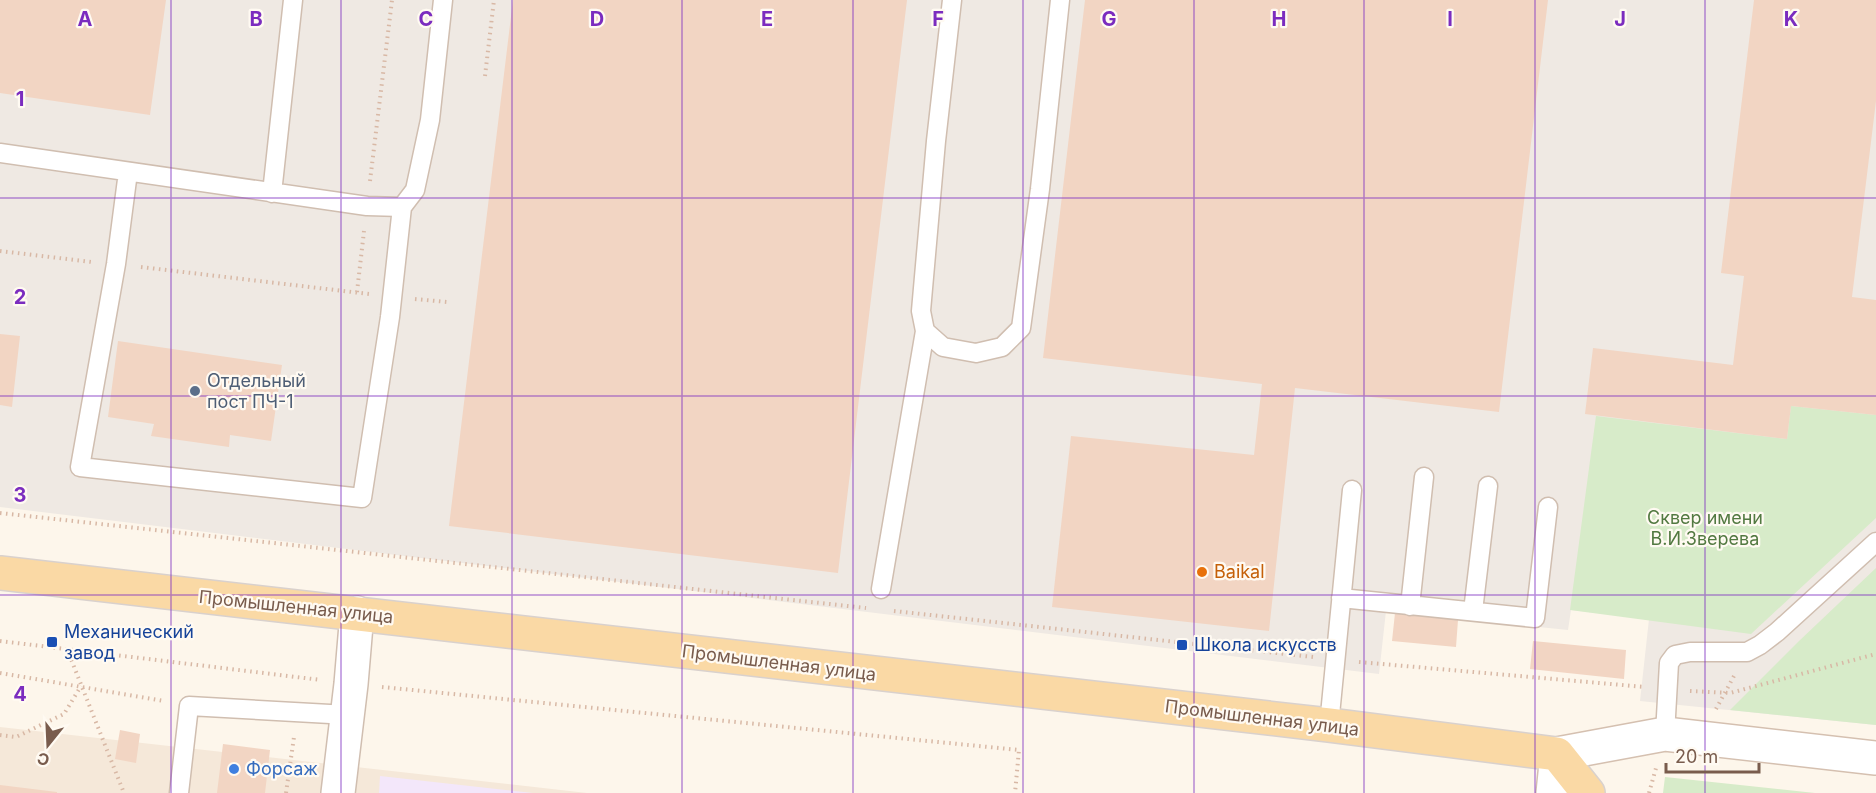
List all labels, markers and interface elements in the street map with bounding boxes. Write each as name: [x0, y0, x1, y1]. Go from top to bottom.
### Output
text: A: [78, 7, 93, 31]
text: B: [249, 7, 263, 31]
text: C: [419, 7, 433, 31]
text: D: [590, 7, 604, 31]
text: E: [761, 7, 773, 31]
text: F: [932, 7, 944, 31]
text: G: [1101, 7, 1117, 31]
text: H: [1272, 7, 1286, 31]
text: I: [1447, 7, 1453, 31]
text: J: [1614, 7, 1626, 31]
text: K: [1784, 7, 1798, 31]
text: 1: [16, 87, 24, 111]
text: 2: [14, 285, 26, 309]
place label: Отдельный пост ПЧ-1: [207, 370, 306, 412]
marker: Отдельный пост ПЧ-1: [188, 384, 202, 398]
text: 3: [14, 483, 26, 507]
park label: Сквер имени В.И.Зверева: [1647, 507, 1763, 549]
place label: Baikal: [1214, 561, 1265, 582]
marker: Baikal: [1195, 565, 1209, 579]
street label: Промышленная улица: [198, 586, 394, 627]
place label: Механический завод: [64, 621, 194, 663]
place label: Школа искусств: [1194, 634, 1337, 655]
marker: Механический завод: [45, 635, 59, 649]
marker: Школа искусств: [1175, 638, 1189, 652]
street label: Промышленная улица: [681, 640, 877, 685]
text: 4: [13, 682, 27, 706]
street label: Промышленная улица: [1164, 695, 1360, 740]
north arrow: [18, 715, 78, 775]
scale bar: [1666, 736, 1759, 774]
text: 20 m: [1675, 746, 1718, 767]
text: С: [34, 748, 52, 771]
place label: Форсаж: [246, 758, 318, 779]
marker: Форсаж: [227, 762, 241, 776]

